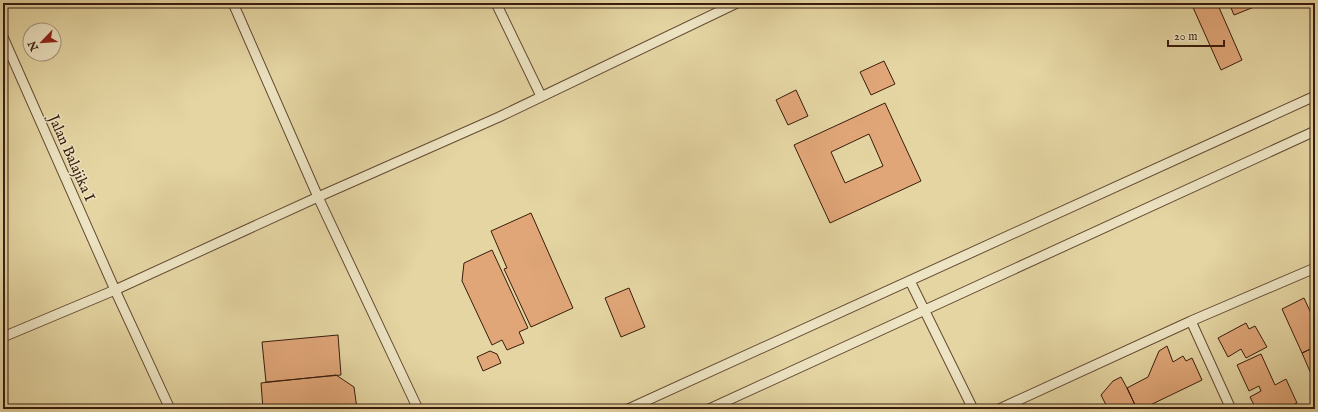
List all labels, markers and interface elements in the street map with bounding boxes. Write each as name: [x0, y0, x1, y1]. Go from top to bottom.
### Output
north arrow: [22, 22, 62, 62]
scale bar: [1168, 22, 1224, 48]
text: 20 m: [1174, 29, 1197, 44]
text: N: [25, 38, 43, 54]
street label: Jalan Balajika I: [43, 110, 99, 205]

